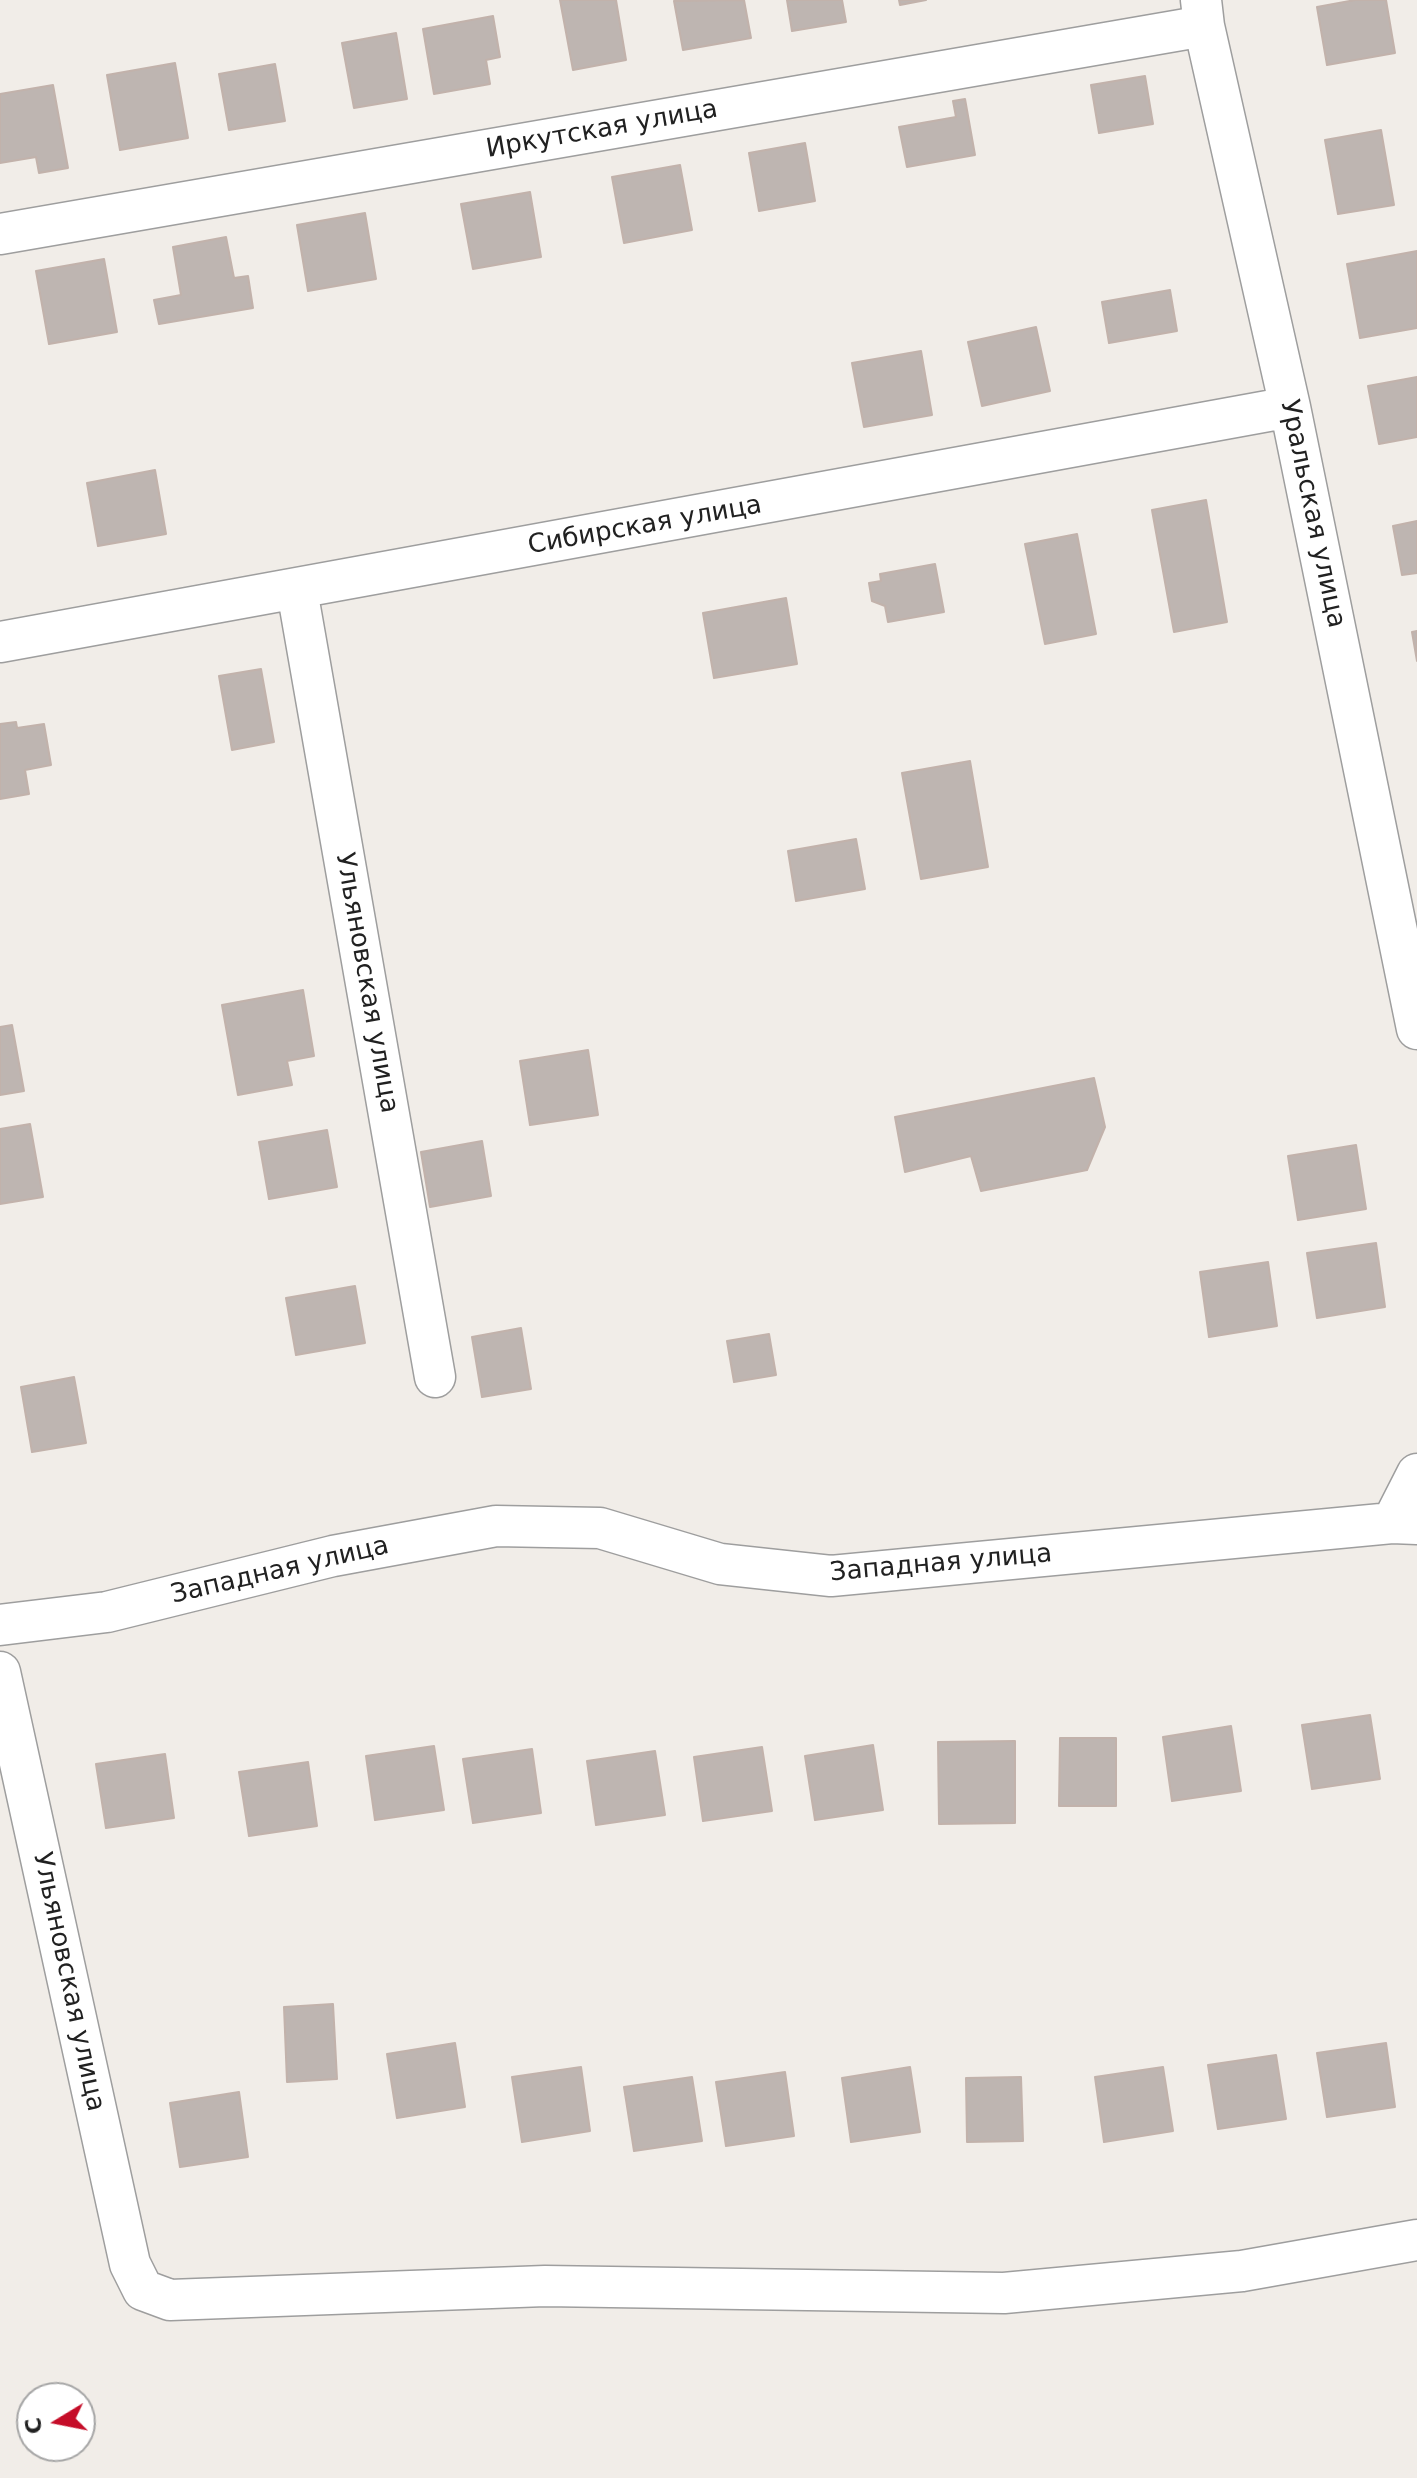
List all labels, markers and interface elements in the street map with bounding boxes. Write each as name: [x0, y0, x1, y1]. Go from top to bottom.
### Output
street label: Иркутская улица: [484, 94, 720, 166]
street label: Уральская улица: [1273, 397, 1351, 631]
street label: Сибирская улица: [526, 490, 764, 562]
street label: Ульяновская улица: [328, 850, 404, 1116]
street label: Западная улица: [168, 1531, 392, 1611]
street label: Западная улица: [829, 1539, 1053, 1589]
street label: Ульяновская улица: [25, 1850, 111, 2114]
north arrow: [16, 2382, 96, 2462]
text: С: [20, 2416, 48, 2436]

